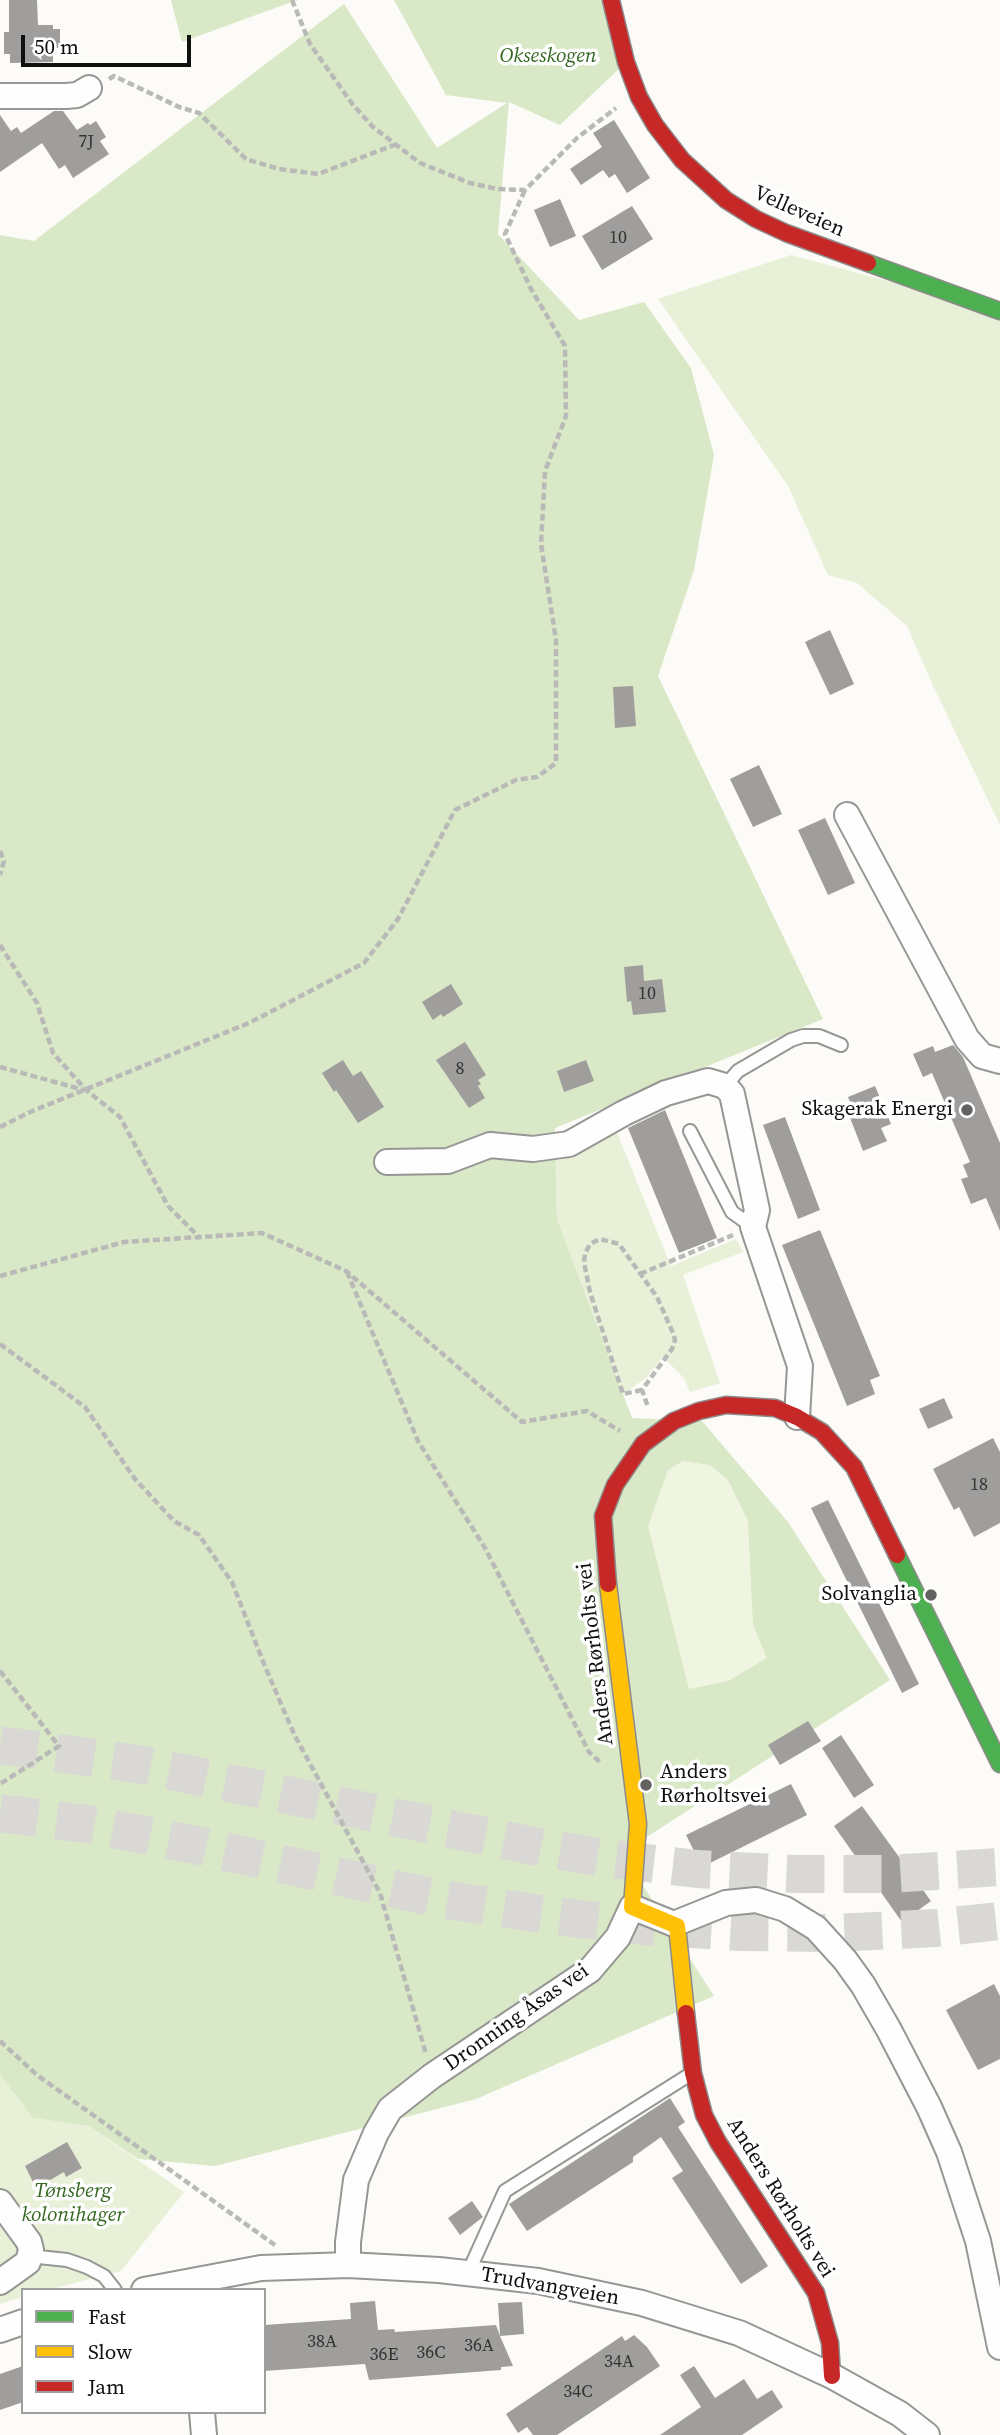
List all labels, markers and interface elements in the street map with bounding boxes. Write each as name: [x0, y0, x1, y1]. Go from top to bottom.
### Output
scale bar: [24, 21, 194, 65]
text: 50 m: [34, 32, 79, 61]
park label: Okseskogen: [499, 44, 597, 70]
house number: 7J: [78, 131, 94, 153]
street label: Velleveien: [750, 181, 848, 243]
house number: 10: [609, 227, 627, 249]
house number: 10: [638, 983, 656, 1005]
house number: 8: [456, 1058, 464, 1080]
place label: Skagerak Energi: [801, 1097, 953, 1123]
marker: Skagerak Energi: [959, 1102, 975, 1118]
house number: 18: [970, 1474, 988, 1496]
street label: Anders Rørholts vei: [572, 1561, 620, 1747]
place label: Solvanglia: [821, 1582, 917, 1608]
marker: Solvanglia: [923, 1587, 939, 1603]
place label: Anders Rørholtsvei: [660, 1760, 767, 1810]
marker: Anders Rørholtsvei: [638, 1777, 654, 1793]
street label: Dronning Åsas vei: [440, 1959, 594, 2077]
street label: Anders Rørholts vei: [721, 2113, 839, 2283]
park label: Tønsberg kolonihager: [21, 2179, 125, 2229]
street label: Trudvangveien: [479, 2262, 621, 2312]
legend: [21, 2288, 266, 2414]
text: Fast: [88, 2302, 126, 2331]
house number: 38A: [307, 2331, 337, 2353]
house number: 36A: [464, 2335, 494, 2357]
text: Slow: [88, 2337, 132, 2366]
house number: 36C: [416, 2342, 446, 2364]
house number: 36E: [370, 2344, 398, 2366]
house number: 34A: [604, 2351, 634, 2373]
text: Jam: [88, 2372, 125, 2401]
house number: 34C: [563, 2381, 593, 2403]

